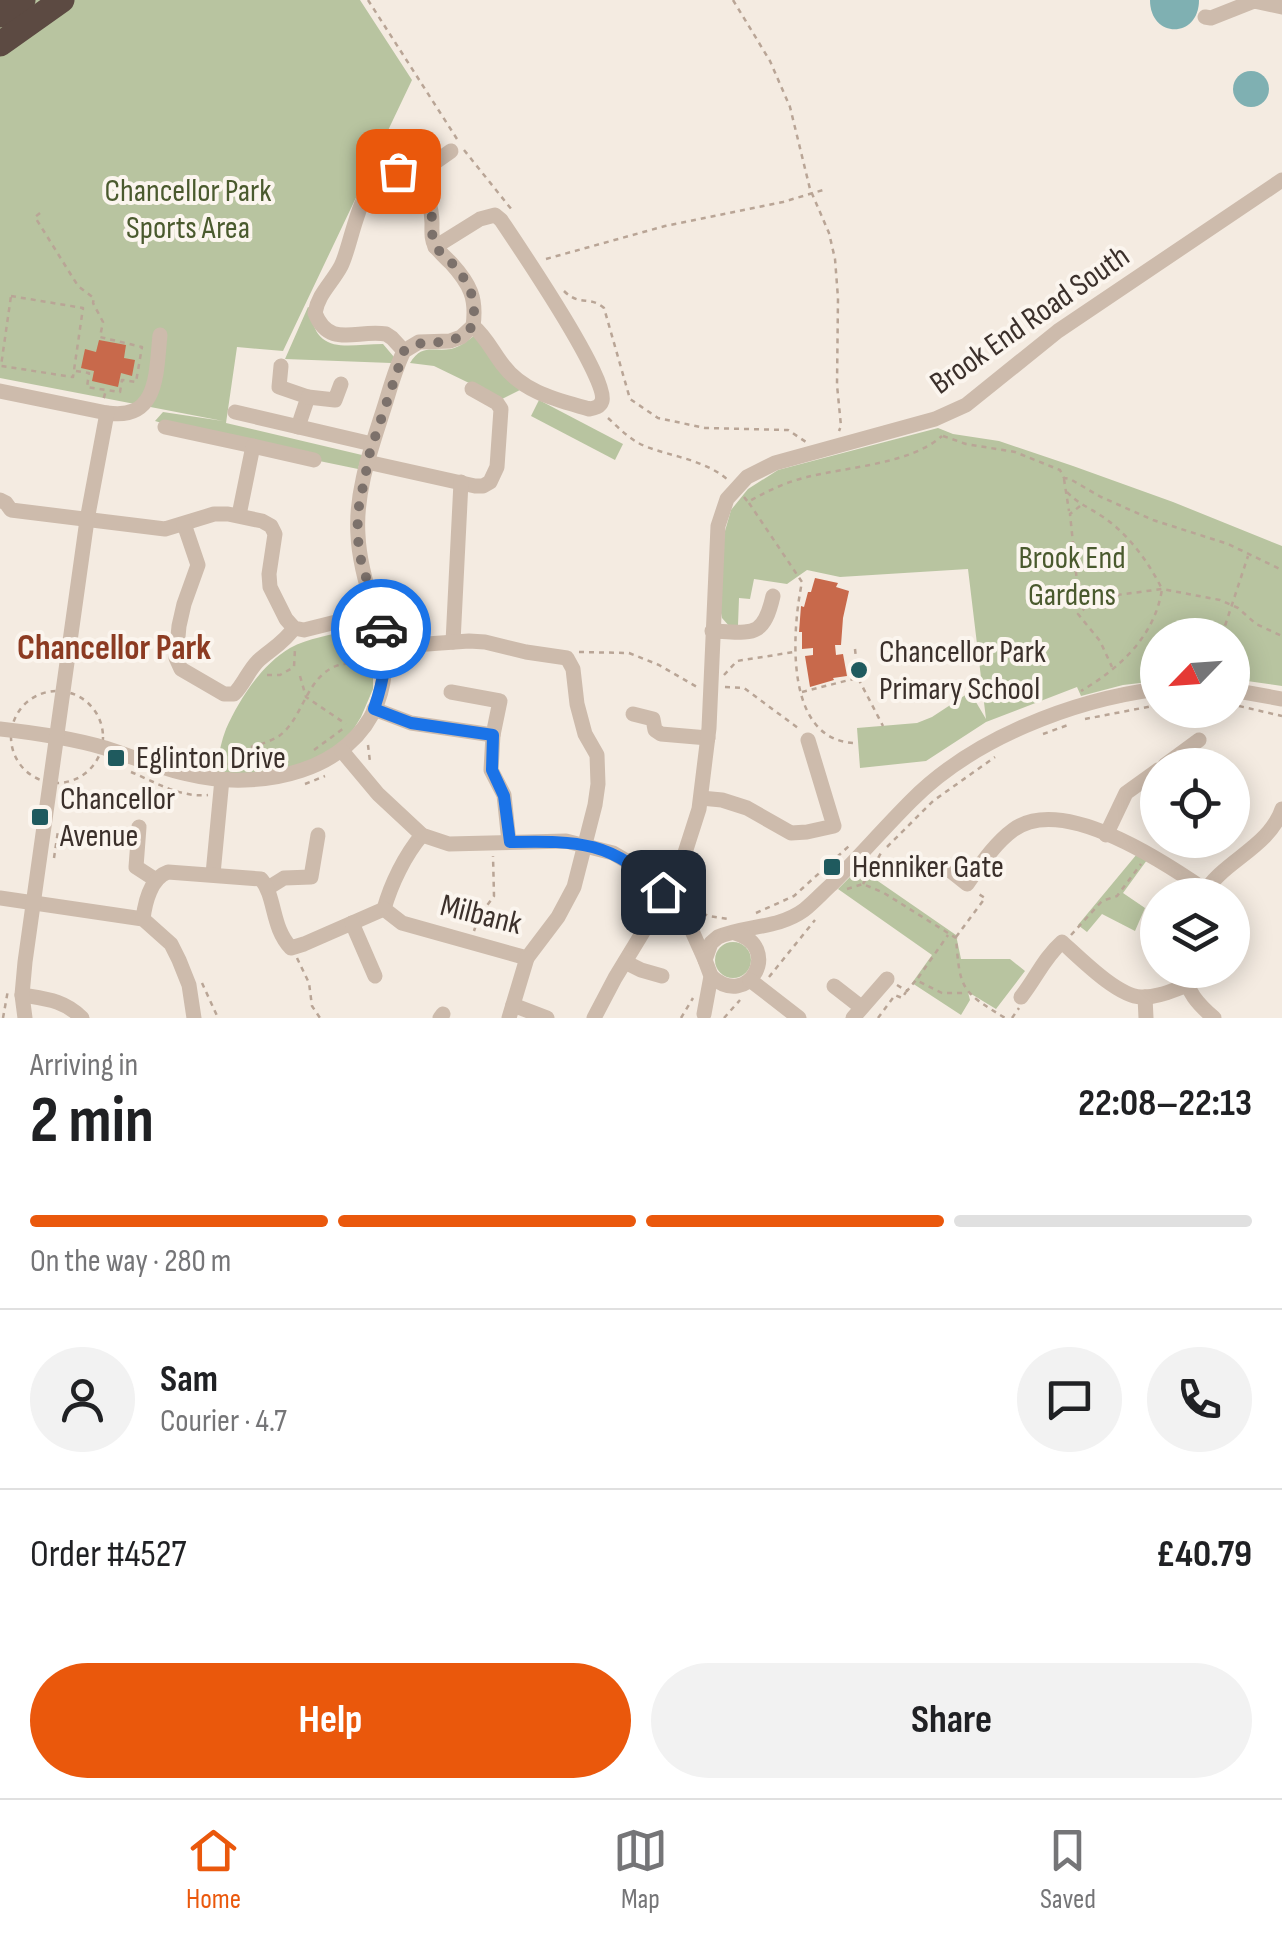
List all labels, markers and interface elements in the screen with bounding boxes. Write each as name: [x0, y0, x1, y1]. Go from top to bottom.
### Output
pin: [356, 129, 441, 214]
icon: bag: [371, 144, 426, 199]
park label: Chancellor Park Sports Area: [104, 172, 272, 248]
street label: Brook End Road South: [923, 237, 1137, 403]
park label: Brook End Gardens: [1018, 539, 1126, 615]
courier: [331, 579, 431, 679]
icon: car: [354, 602, 409, 657]
north arrow: [1140, 618, 1250, 728]
map controls: [1140, 618, 1250, 988]
district label: Chancellor Park: [17, 627, 211, 670]
place label: Chancellor Park Primary School: [879, 633, 1046, 709]
marker: Chancellor Park Primary School: [848, 659, 870, 681]
place label: Eglinton Drive: [136, 739, 286, 778]
marker: Eglinton Drive: [105, 747, 127, 769]
button: locate: [1140, 748, 1250, 858]
place label: Chancellor Avenue: [59, 780, 175, 856]
marker: Chancellor Avenue: [29, 806, 51, 828]
place label: Henniker Gate: [852, 848, 1004, 887]
pin: [621, 850, 706, 935]
marker: Henniker Gate: [821, 856, 843, 878]
icon: home: [636, 865, 691, 920]
button: layers: [1140, 878, 1250, 988]
street label: Milbank: [436, 886, 526, 944]
text: Arriving in: [30, 1046, 138, 1085]
text: 22:08–22:13: [1078, 1081, 1252, 1126]
text: 2 min: [30, 1083, 154, 1161]
text: On the way · 280 m: [30, 1242, 231, 1281]
button: person: [30, 1347, 135, 1452]
button: chat: [1017, 1347, 1122, 1452]
button: phone: [1147, 1347, 1252, 1452]
text: Sam: [160, 1357, 218, 1402]
text: Courier · 4.7: [160, 1402, 287, 1441]
text: Order #4527: [30, 1532, 187, 1577]
text: £40.79: [1156, 1532, 1252, 1577]
button: Help: [30, 1663, 631, 1778]
button: Share: [651, 1663, 1252, 1778]
tab: Home: [186, 1823, 241, 1916]
tab: Map: [613, 1823, 668, 1916]
tab: Saved: [1040, 1823, 1096, 1916]

